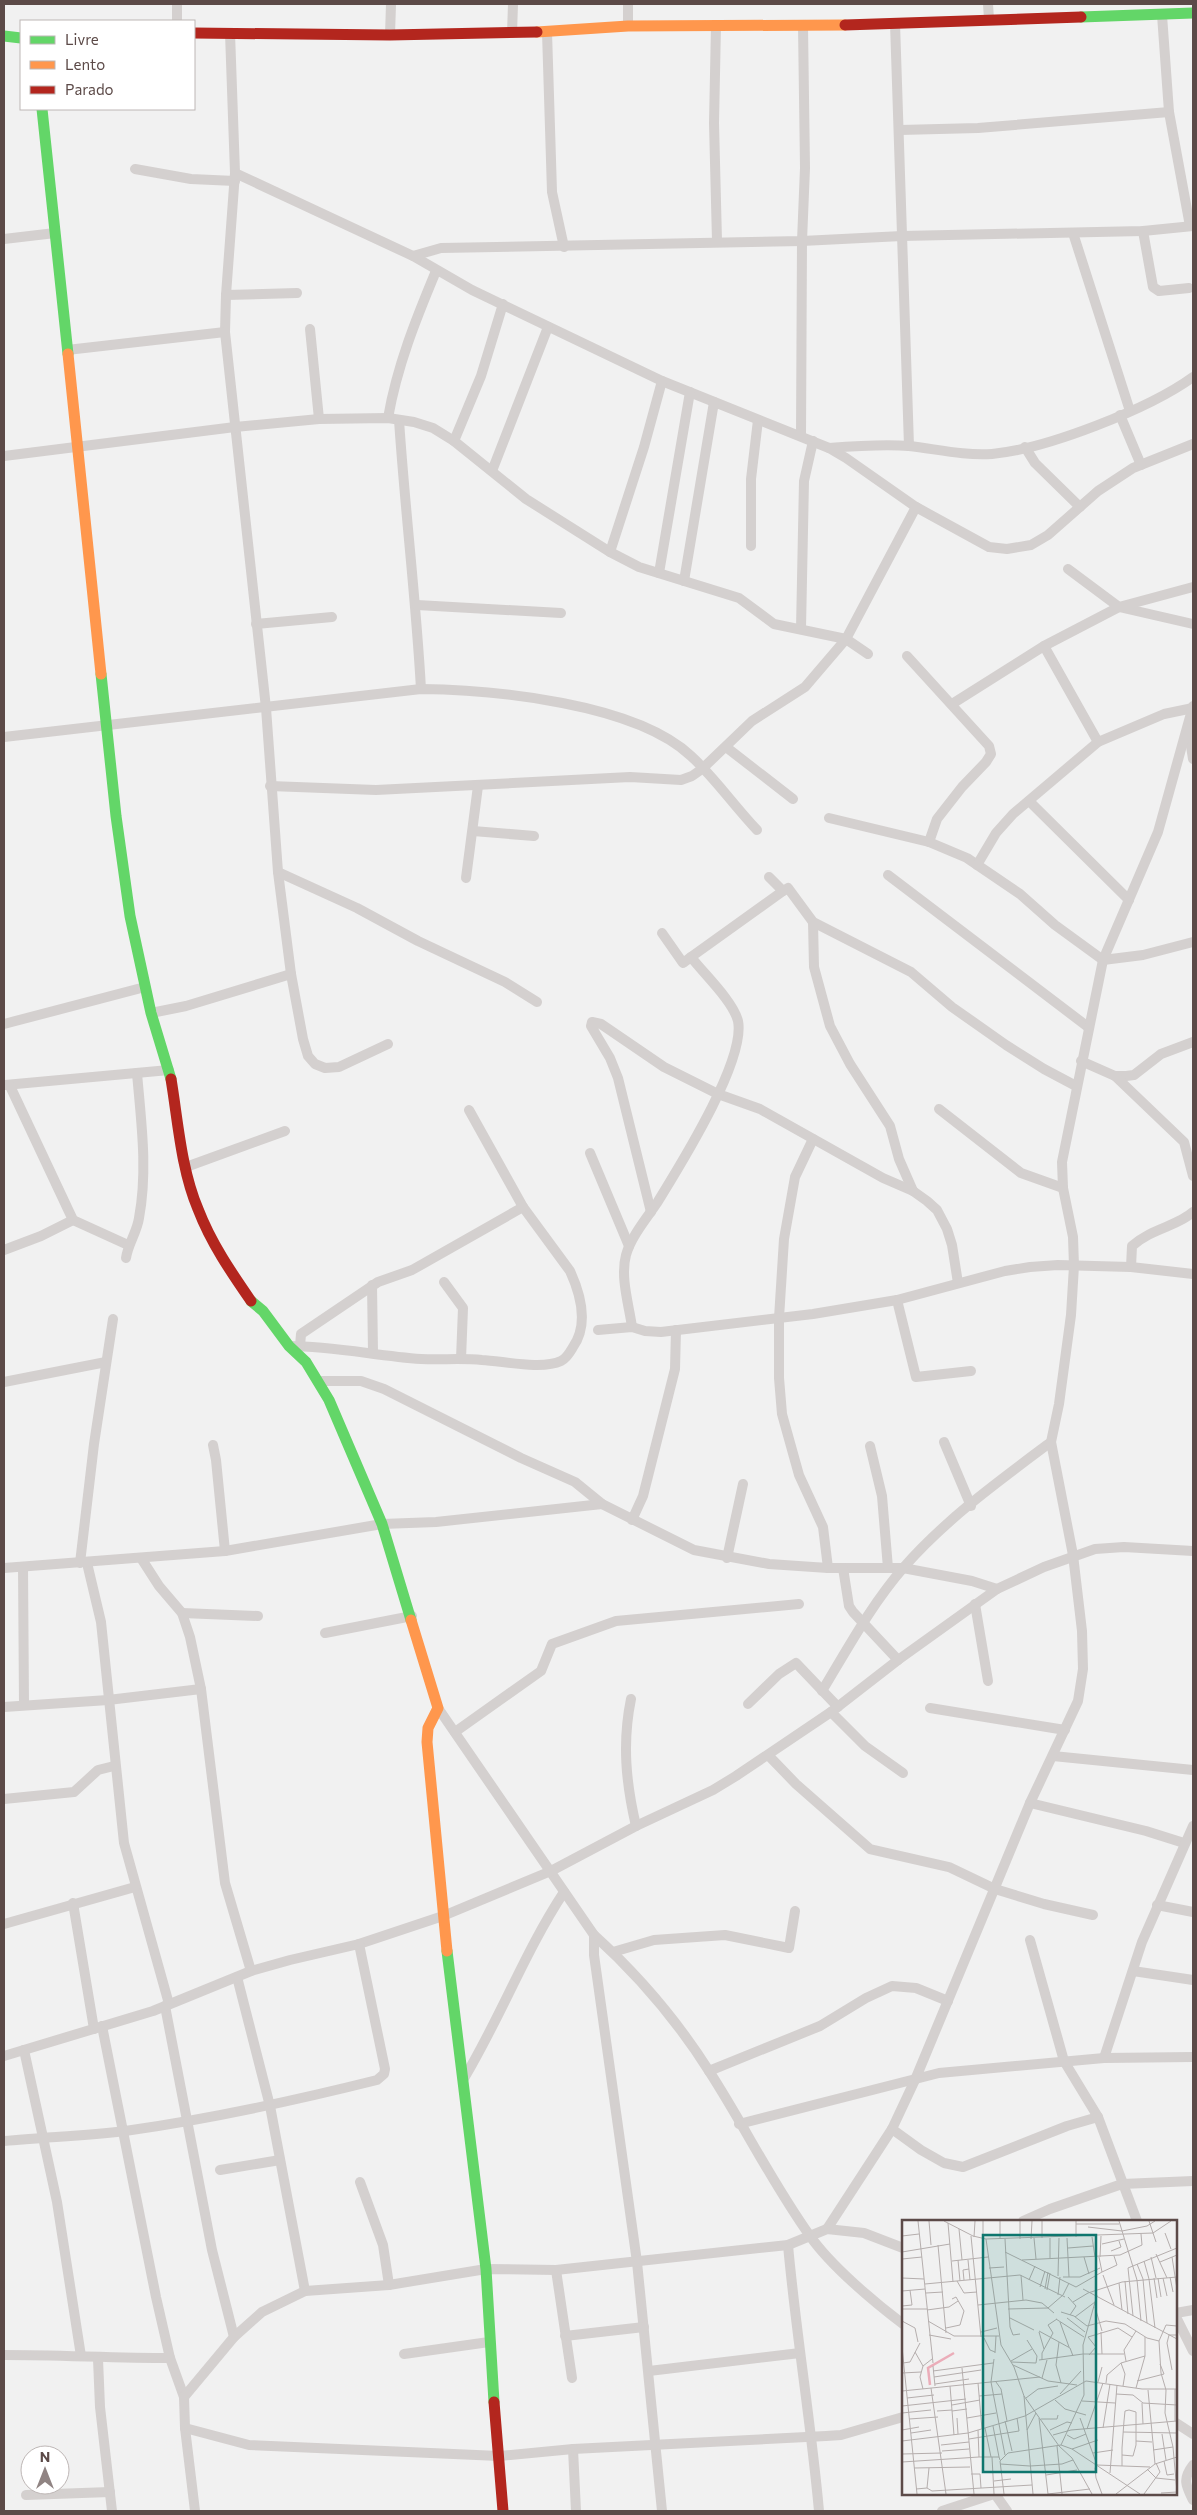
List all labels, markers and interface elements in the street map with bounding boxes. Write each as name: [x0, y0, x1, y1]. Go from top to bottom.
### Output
legend: [20, 20, 195, 110]
text: Livre: [65, 30, 99, 48]
text: Lento: [65, 55, 105, 73]
text: Parado: [65, 80, 114, 98]
inset map: [902, 2220, 1177, 2495]
north arrow: [20, 2445, 70, 2495]
text: N: [40, 2448, 50, 2465]

